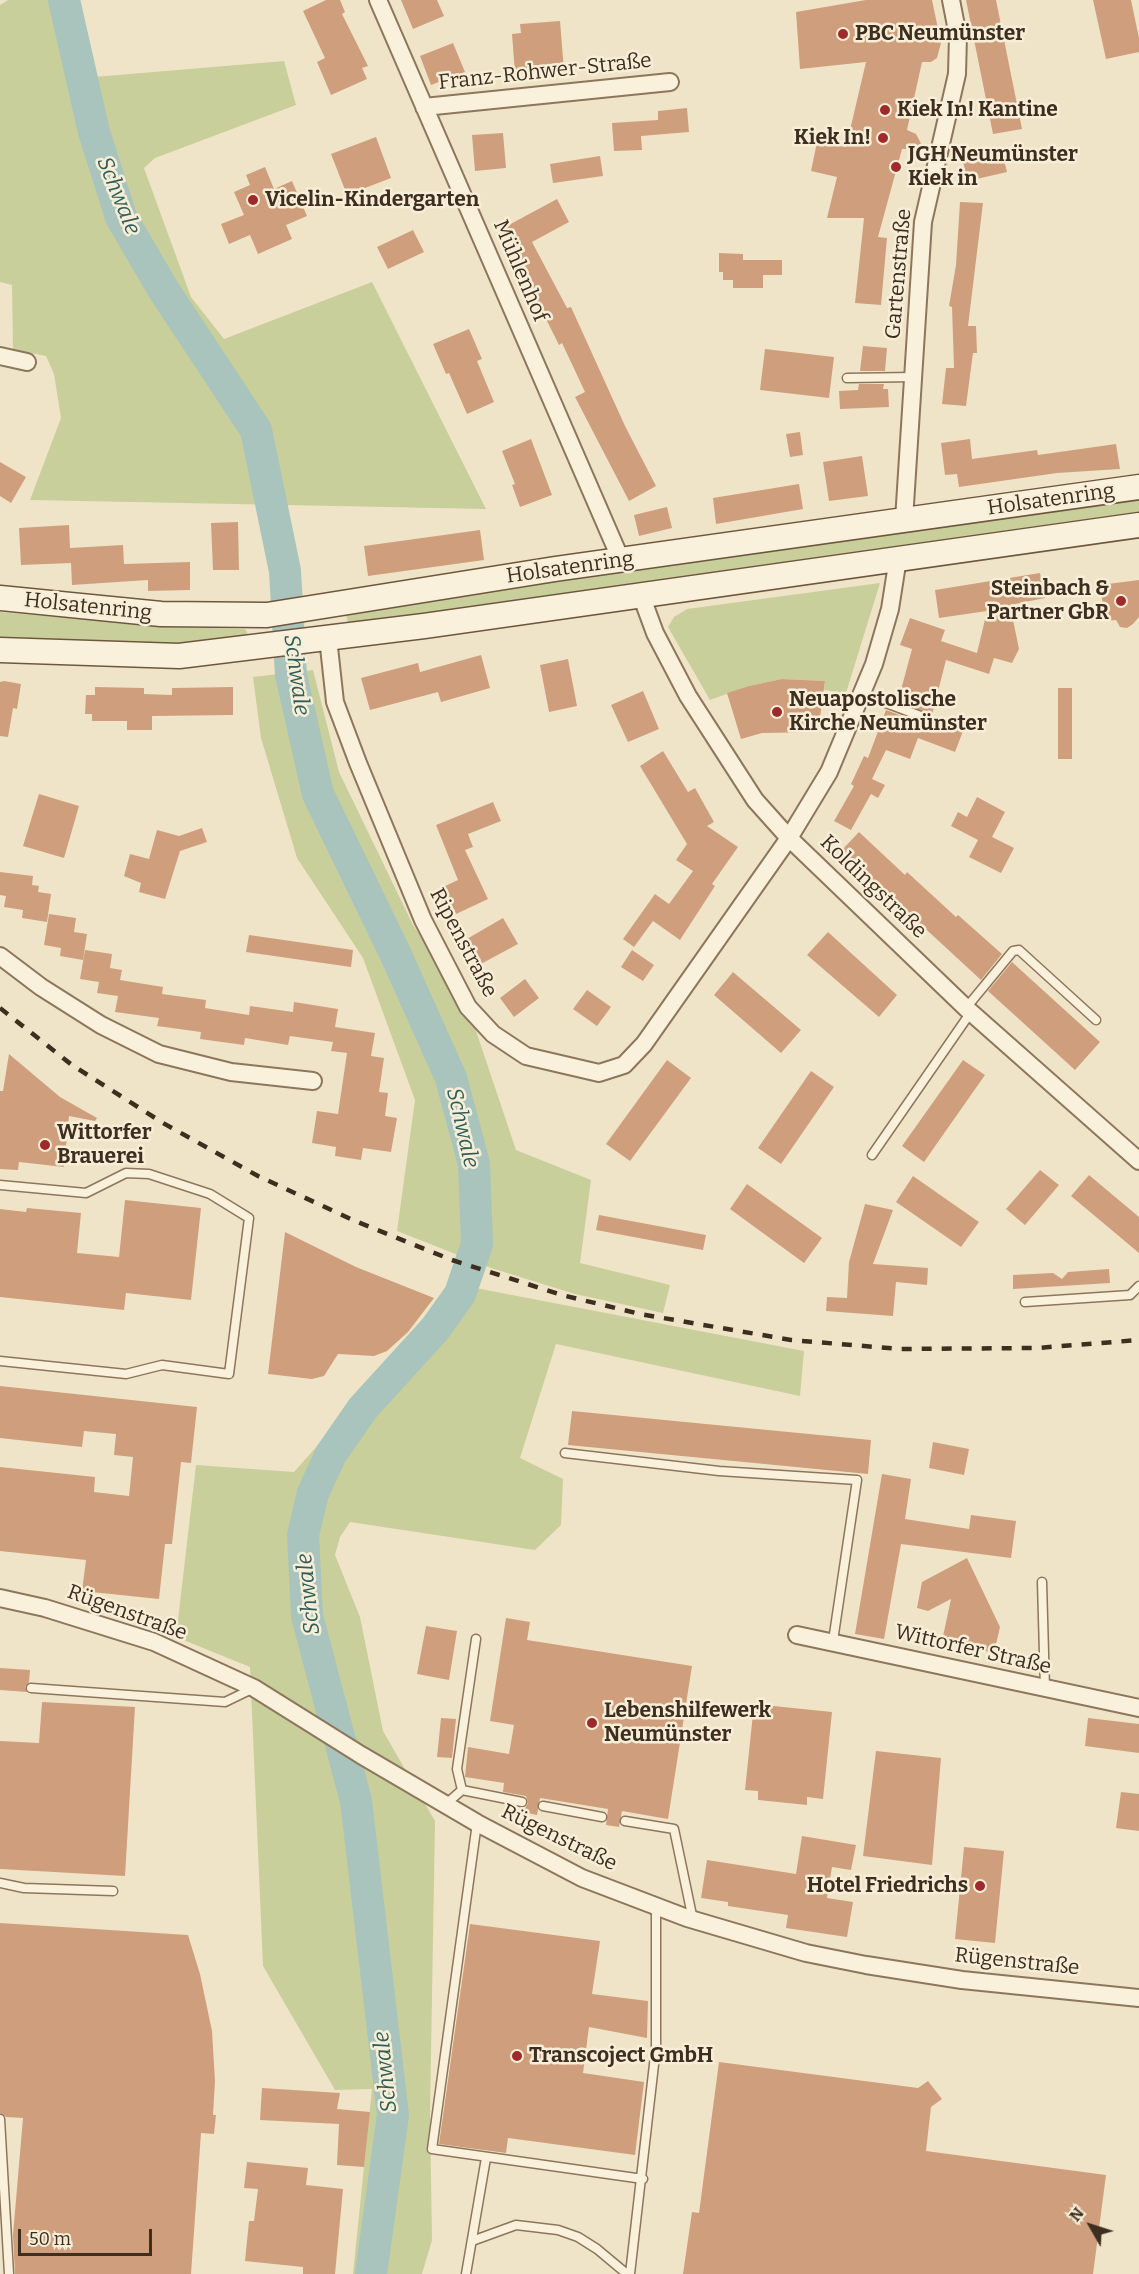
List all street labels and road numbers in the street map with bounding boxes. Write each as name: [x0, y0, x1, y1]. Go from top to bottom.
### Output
street label: Franz-Rohwer-Straße: [437, 48, 653, 96]
street label: Gartenstraße: [881, 208, 917, 340]
street label: Mühlenhof: [487, 216, 553, 326]
street label: Holsatenring: [986, 479, 1116, 521]
street label: Holsatenring: [505, 547, 635, 589]
street label: Holsatenring: [23, 588, 153, 626]
street label: Koldingstraße: [814, 830, 932, 944]
street label: Ripenstraße: [424, 884, 502, 1002]
street label: Rügenstraße: [64, 1580, 190, 1646]
street label: Wittorfer Straße: [892, 1620, 1054, 1680]
street label: Rügenstraße: [497, 1799, 621, 1877]
street label: Rügenstraße: [953, 1943, 1081, 1981]

